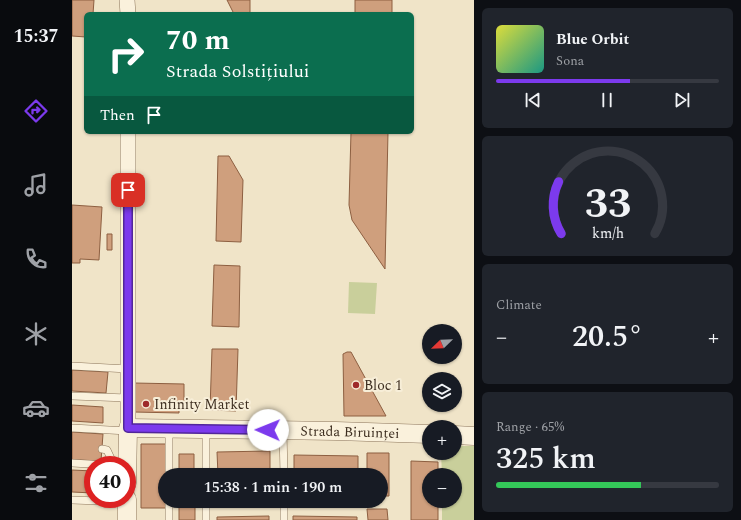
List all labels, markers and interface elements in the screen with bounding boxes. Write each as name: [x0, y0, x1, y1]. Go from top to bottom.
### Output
text: 70 m: [166, 19, 230, 62]
text: 15:37: [13, 23, 59, 50]
icon: right: [100, 28, 152, 80]
text: Blue Orbit: [556, 28, 629, 51]
text: Sona: [556, 51, 584, 71]
text: Strada Solstițiului: [166, 58, 309, 85]
icon: previous: [522, 89, 544, 111]
icon: pause: [596, 89, 618, 111]
icon: next: [671, 89, 693, 111]
icon: directions: [22, 97, 50, 125]
text: Then: [100, 104, 135, 127]
icon: arrive: [143, 104, 165, 126]
icon: music: [22, 171, 50, 199]
pin: [111, 173, 145, 207]
text: 33: [584, 173, 631, 236]
icon: arrive: [117, 179, 139, 201]
text: km/h: [591, 223, 624, 245]
icon: phone: [22, 245, 50, 273]
text: Climate: [496, 295, 542, 315]
text: 20.5°: [572, 314, 643, 360]
icon: climate: [22, 320, 50, 348]
text: −: [496, 321, 507, 354]
text: +: [708, 321, 719, 354]
north arrow: [422, 324, 462, 364]
map controls: [422, 324, 462, 508]
button: layers: [422, 372, 462, 412]
place label: Bloc 1: [364, 375, 402, 396]
marker: Bloc 1: [351, 380, 361, 390]
icon: car: [22, 394, 50, 422]
place label: Infinity Market: [154, 394, 249, 415]
marker: Infinity Market: [141, 399, 151, 409]
position arrow: [247, 409, 289, 451]
text: Range · 65%: [496, 417, 564, 437]
street label: Strada Biruinței: [300, 420, 400, 444]
button: +: [422, 420, 462, 460]
text: 325 km: [496, 436, 596, 482]
speed limit sign: 40: [84, 456, 136, 508]
button: −: [422, 468, 462, 508]
icon: filters: [22, 469, 50, 497]
text: 15:38 · 1 min · 190 m: [204, 476, 342, 499]

